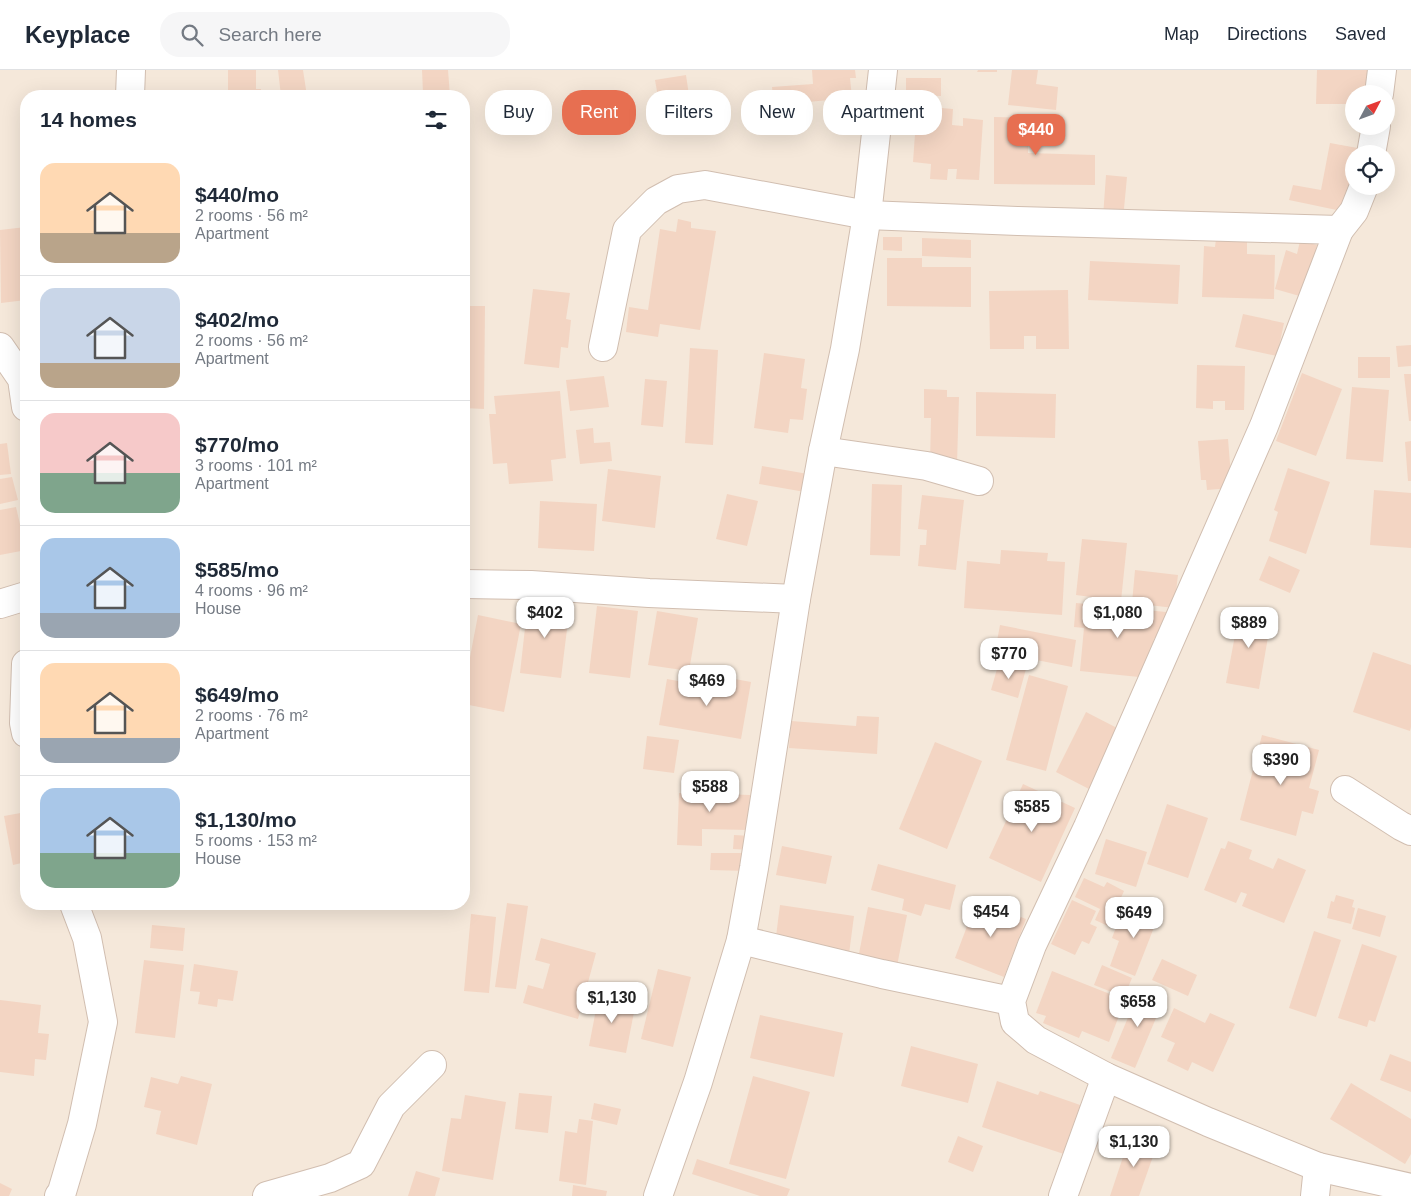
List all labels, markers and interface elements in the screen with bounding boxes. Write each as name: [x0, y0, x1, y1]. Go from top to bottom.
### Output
search box: [160, 12, 510, 57]
text: Keyplace: [25, 21, 130, 48]
icon: search: [178, 21, 206, 49]
text: Search here: [218, 24, 322, 45]
text: Map: [1164, 24, 1199, 44]
text: Directions: [1227, 24, 1307, 44]
text: Saved: [1335, 24, 1386, 44]
north arrow: [1345, 85, 1395, 135]
map controls: [1345, 85, 1395, 195]
chip: Buy: [485, 90, 552, 135]
chip: Rent: [562, 90, 636, 135]
chip: Filters: [646, 90, 731, 135]
chip: New: [741, 90, 813, 135]
chip: Apartment: [823, 90, 942, 135]
icon: filters: [422, 106, 450, 134]
text: 14 homes: [40, 108, 137, 131]
pin: $440: [1006, 114, 1066, 156]
text: $440: [1018, 121, 1054, 138]
button: locate: [1345, 145, 1395, 195]
icon: home: [80, 183, 140, 243]
text: $440/mo: [195, 183, 279, 206]
text: 2 rooms · 56 m²: [195, 207, 308, 224]
text: Apartment: [195, 225, 269, 242]
icon: home: [80, 308, 140, 368]
text: $402/mo: [195, 308, 279, 331]
text: 2 rooms · 56 m²: [195, 332, 308, 349]
text: Apartment: [195, 350, 269, 367]
icon: home: [80, 433, 140, 493]
text: $770/mo: [195, 433, 279, 456]
text: 3 rooms · 101 m²: [195, 457, 317, 474]
text: Apartment: [195, 475, 269, 492]
icon: home: [80, 558, 140, 618]
text: $585/mo: [195, 558, 279, 581]
text: 4 rooms · 96 m²: [195, 582, 308, 599]
pin: $402: [515, 596, 575, 639]
pin: $1,080: [1077, 596, 1159, 639]
text: House: [195, 600, 241, 617]
text: $402: [527, 604, 563, 621]
text: $1,080: [1094, 604, 1142, 621]
pin: $889: [1219, 606, 1279, 649]
text: $889: [1231, 614, 1267, 631]
pin: $770: [979, 638, 1039, 680]
text: $770: [991, 645, 1027, 662]
pin: $469: [677, 664, 737, 707]
text: $469: [689, 672, 725, 689]
icon: home: [80, 683, 140, 743]
text: $649/mo: [195, 683, 279, 706]
text: 2 rooms · 76 m²: [195, 707, 308, 724]
text: Apartment: [195, 725, 269, 742]
pin: $390: [1251, 744, 1311, 786]
text: $390: [1263, 751, 1299, 768]
pin: $588: [680, 770, 740, 813]
text: $588: [692, 778, 728, 795]
pin: $585: [1002, 790, 1062, 833]
text: $585: [1014, 798, 1050, 815]
icon: home: [80, 808, 140, 868]
text: $1,130/mo: [195, 808, 297, 831]
text: 5 rooms · 153 m²: [195, 832, 317, 849]
text: House: [195, 850, 241, 867]
pin: $454: [961, 896, 1021, 938]
pin: $649: [1104, 896, 1164, 939]
text: $454: [973, 903, 1009, 920]
text: $649: [1116, 904, 1152, 921]
pin: $1,130: [571, 982, 653, 1024]
pin: $658: [1108, 986, 1168, 1028]
text: $1,130: [588, 989, 636, 1006]
text: $658: [1120, 993, 1156, 1010]
pin: $1,130: [1093, 1126, 1175, 1168]
text: $1,130: [1110, 1133, 1158, 1150]

